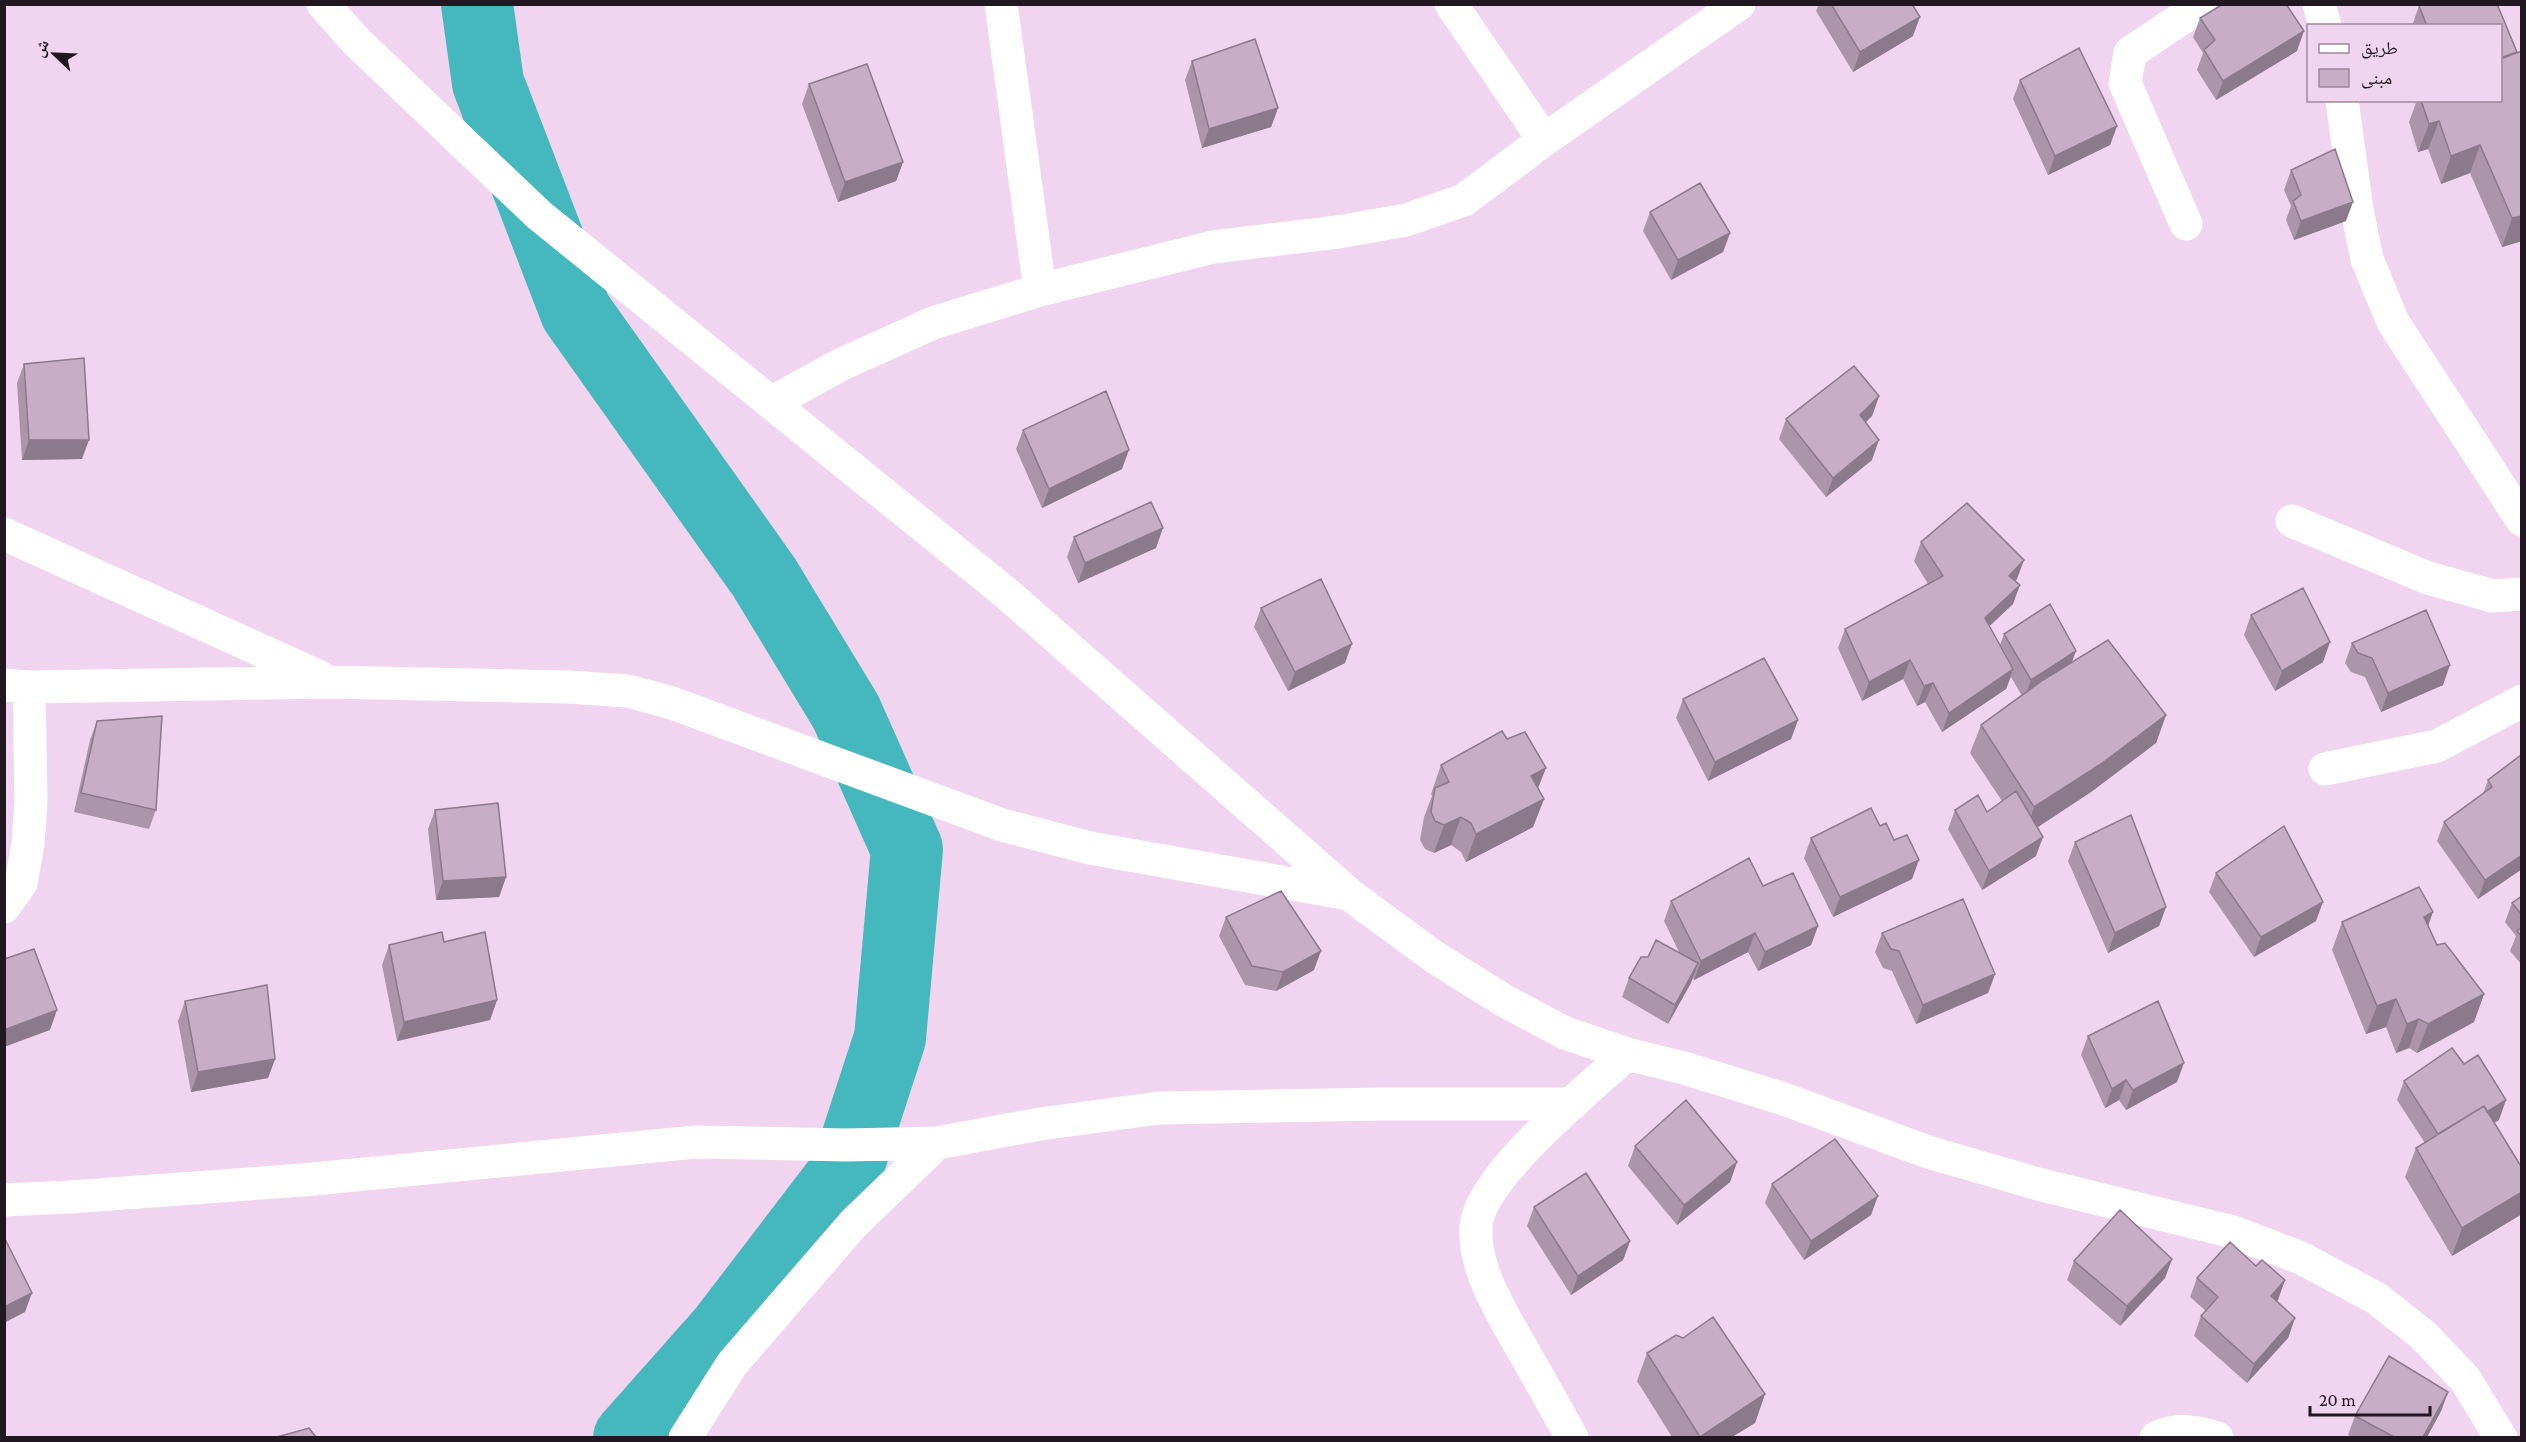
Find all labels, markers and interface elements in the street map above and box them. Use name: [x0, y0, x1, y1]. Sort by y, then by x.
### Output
north arrow: [24, 24, 84, 84]
legend: [2307, 24, 2502, 102]
text: ش: [30, 37, 53, 60]
text: طريق: [2361, 38, 2398, 59]
text: مبنى: [2361, 68, 2392, 89]
scale bar: [2310, 1379, 2430, 1417]
text: 20 m: [2319, 1390, 2356, 1410]

